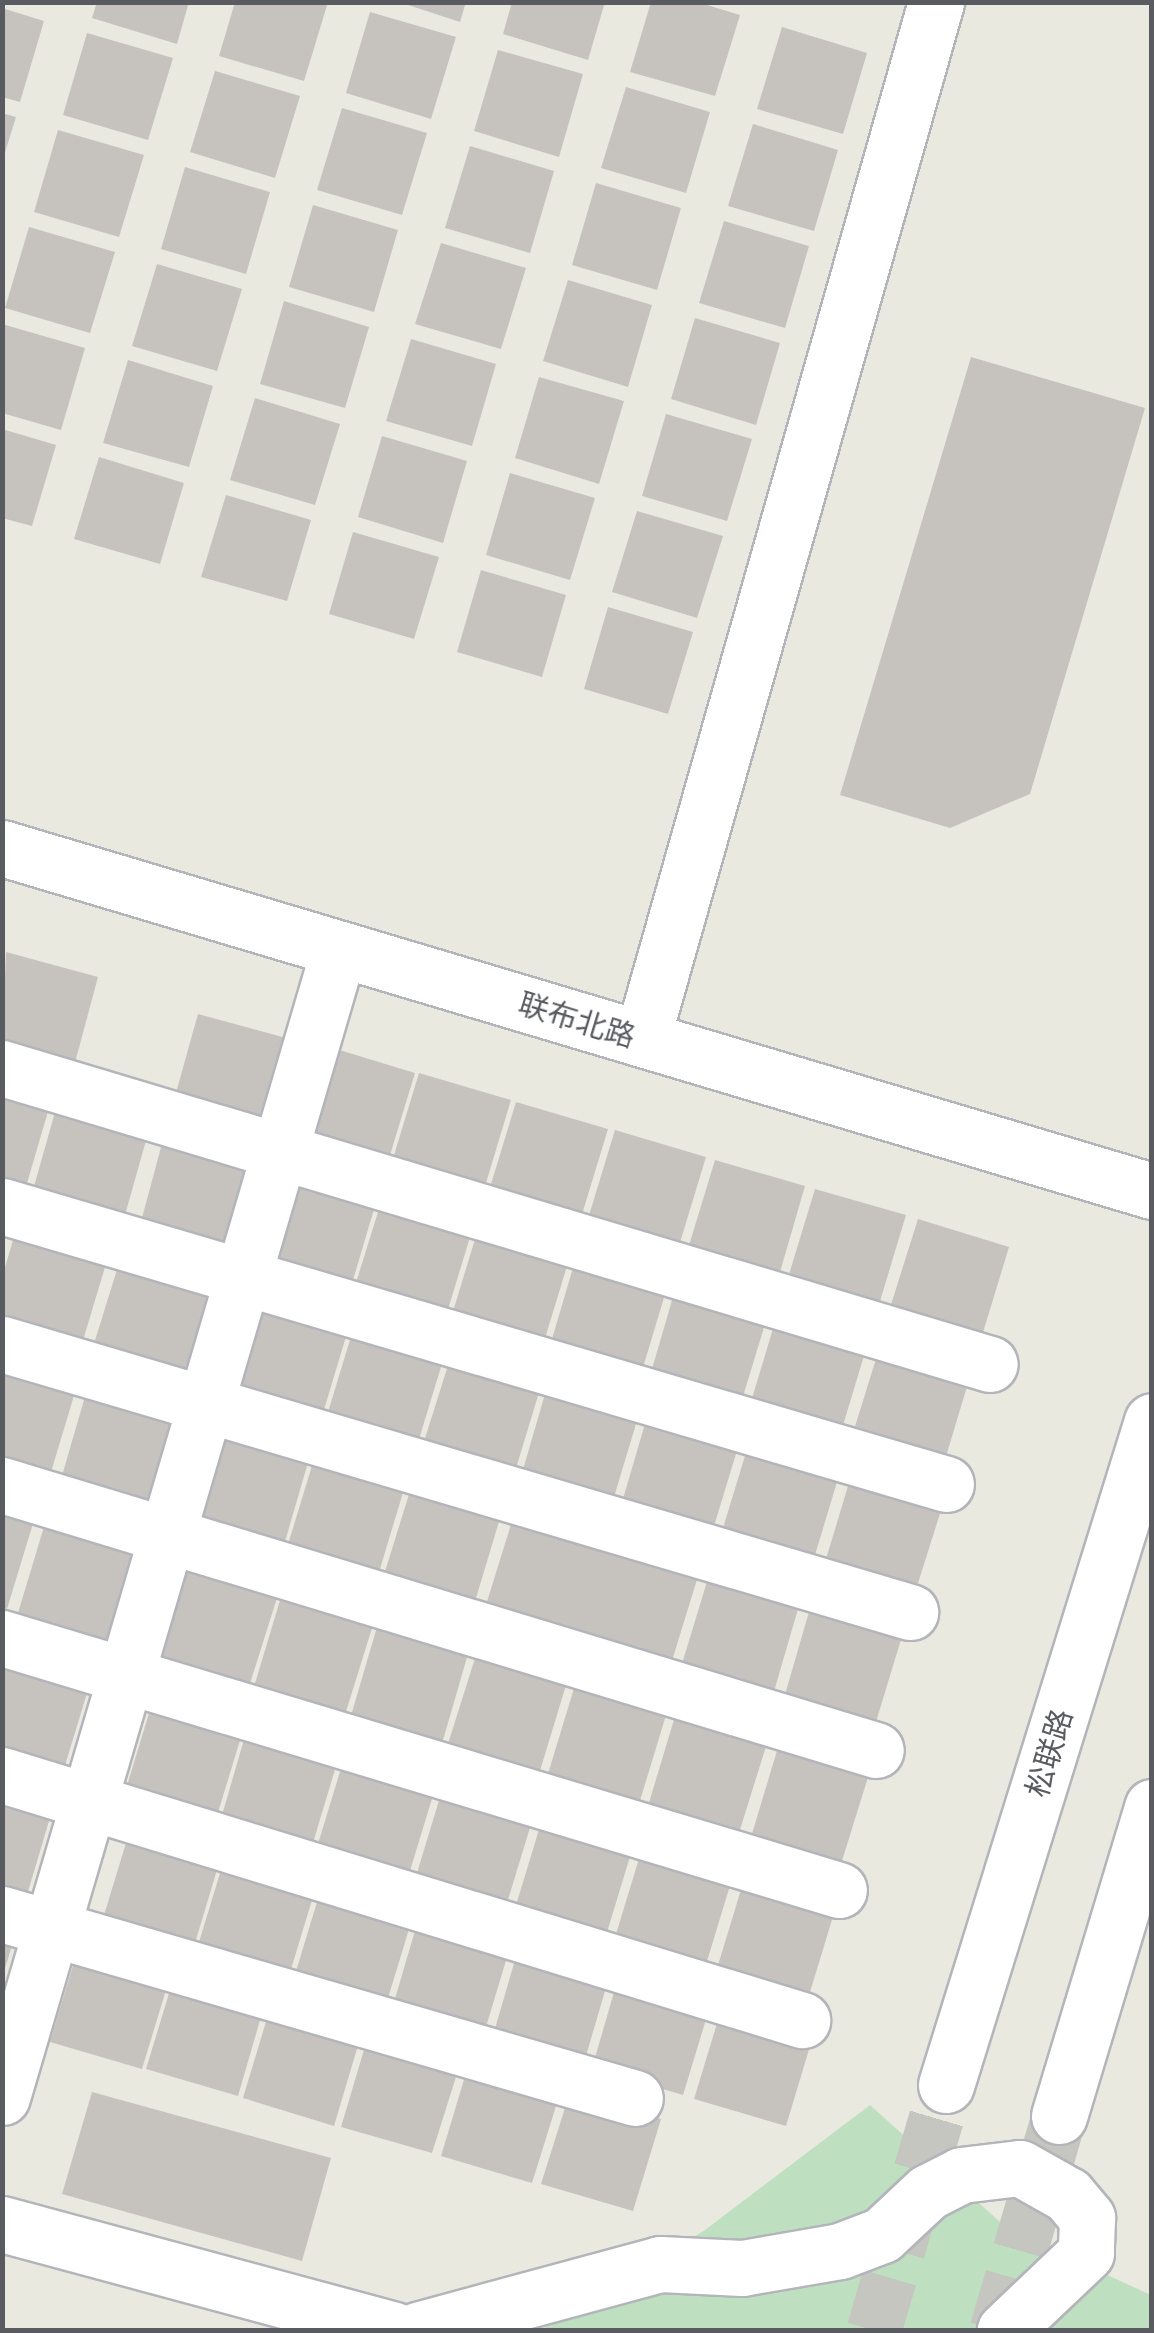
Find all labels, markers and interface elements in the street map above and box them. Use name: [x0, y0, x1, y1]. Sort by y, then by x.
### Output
street label: 联布北路: [514, 985, 640, 1055]
street label: 松联路: [1019, 1705, 1079, 1801]

